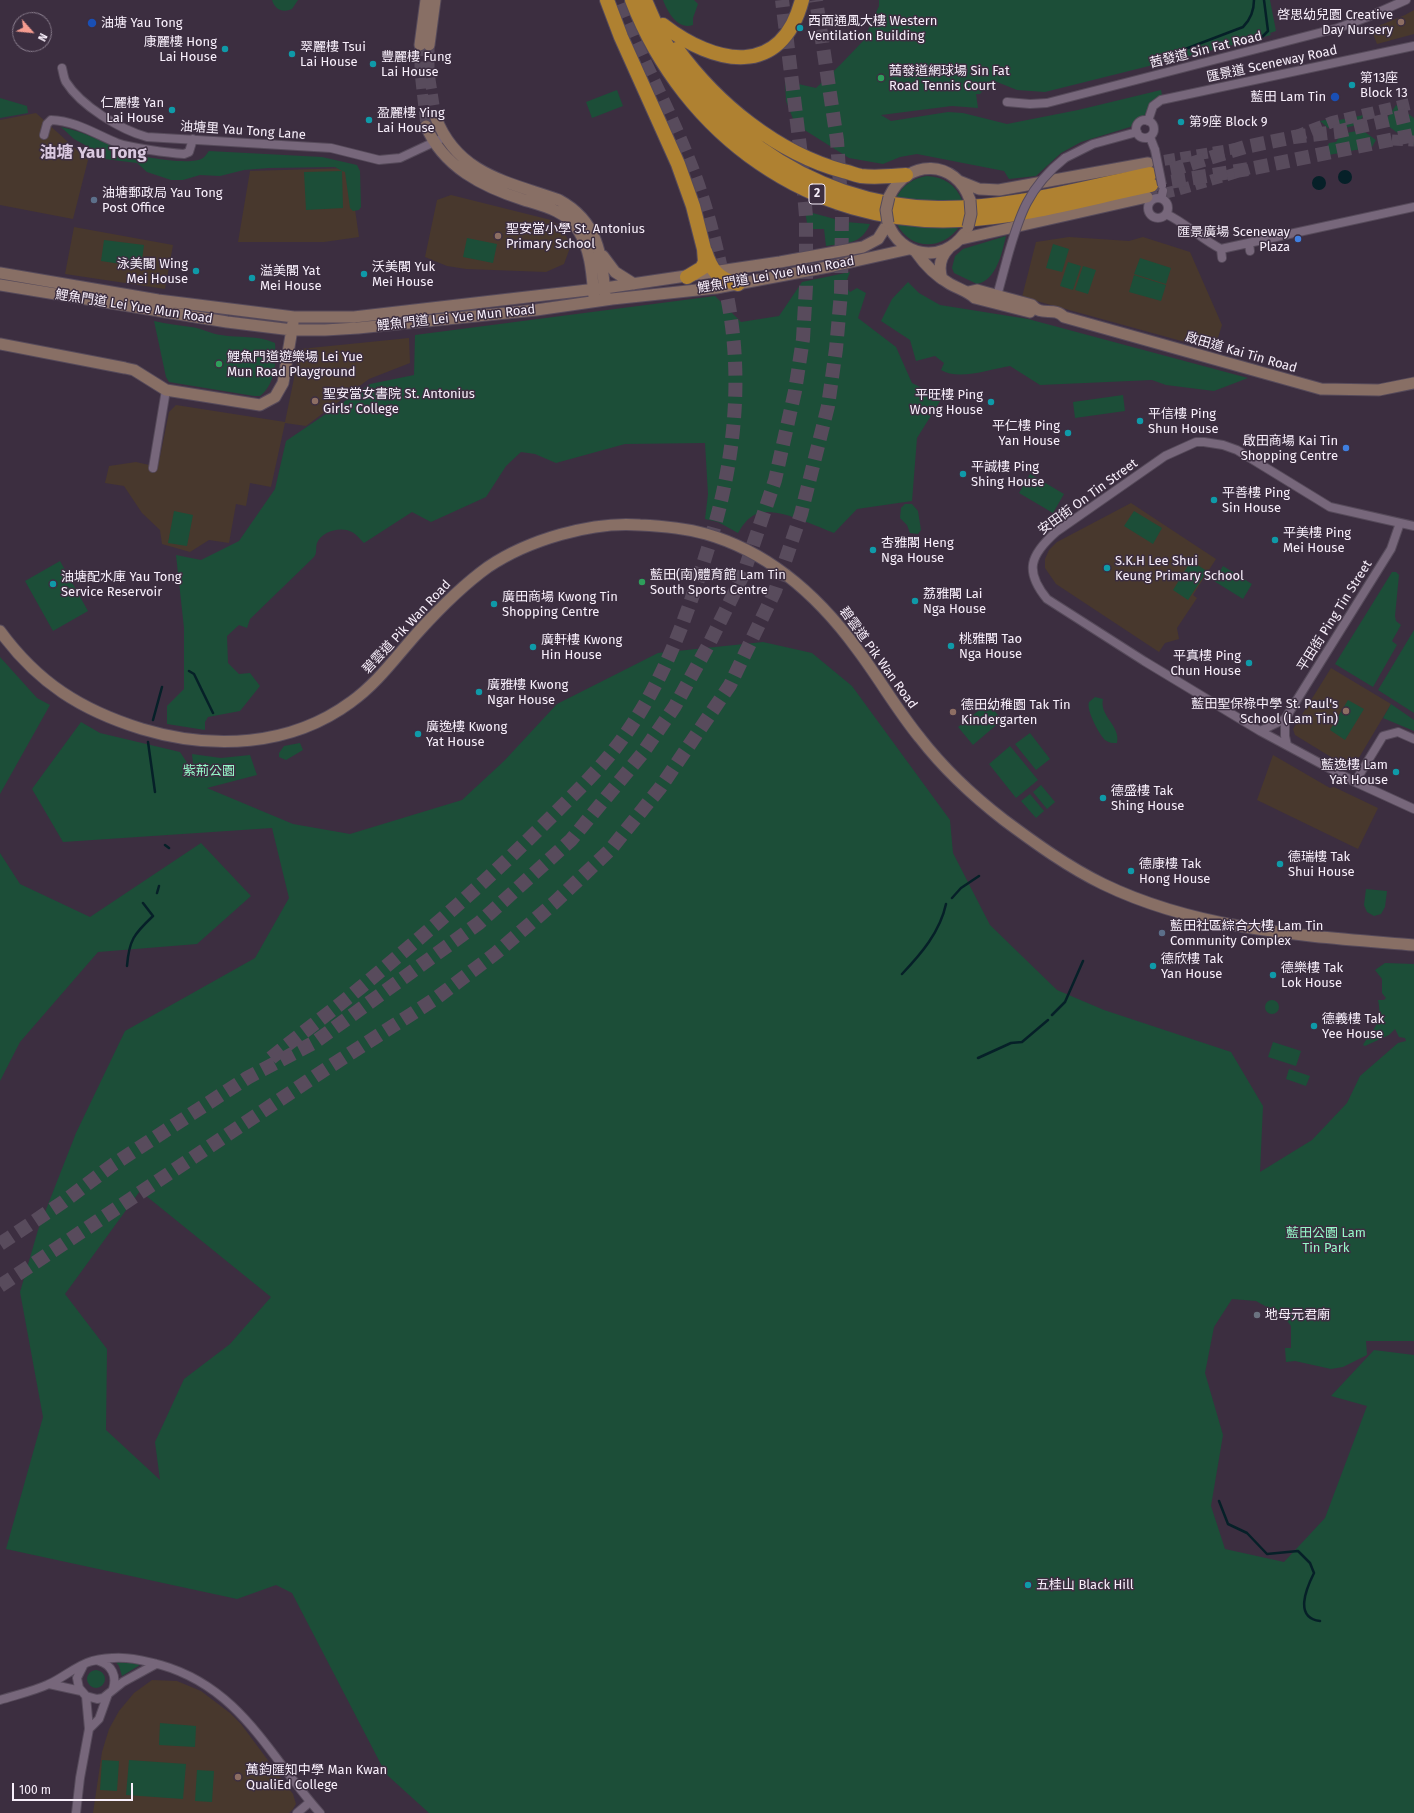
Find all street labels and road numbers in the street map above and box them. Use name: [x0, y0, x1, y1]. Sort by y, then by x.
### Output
street label: 茜發道 Sin Fat Road: [1148, 29, 1264, 71]
street label: 匯景道 Sceneway Road: [1205, 43, 1339, 85]
street label: 油塘里 Yau Tong Lane: [180, 119, 306, 143]
road number: 2: [809, 184, 825, 204]
street label: 鯉魚門道 Lei Yue Mun Road: [696, 254, 856, 296]
street label: 鯉魚門道 Lei Yue Mun Road: [54, 287, 214, 327]
street label: 鯉魚門道 Lei Yue Mun Road: [376, 302, 536, 334]
street label: 啟田道 Kai Tin Road: [1183, 330, 1299, 376]
street label: 安田街 On Tin Street: [1035, 456, 1141, 538]
street label: 平田街 Ping Tin Street: [1294, 558, 1376, 674]
street label: 碧雲道 Pik Wan Road: [360, 577, 454, 677]
street label: 碧雲道 Pik Wan Road: [836, 604, 920, 712]

